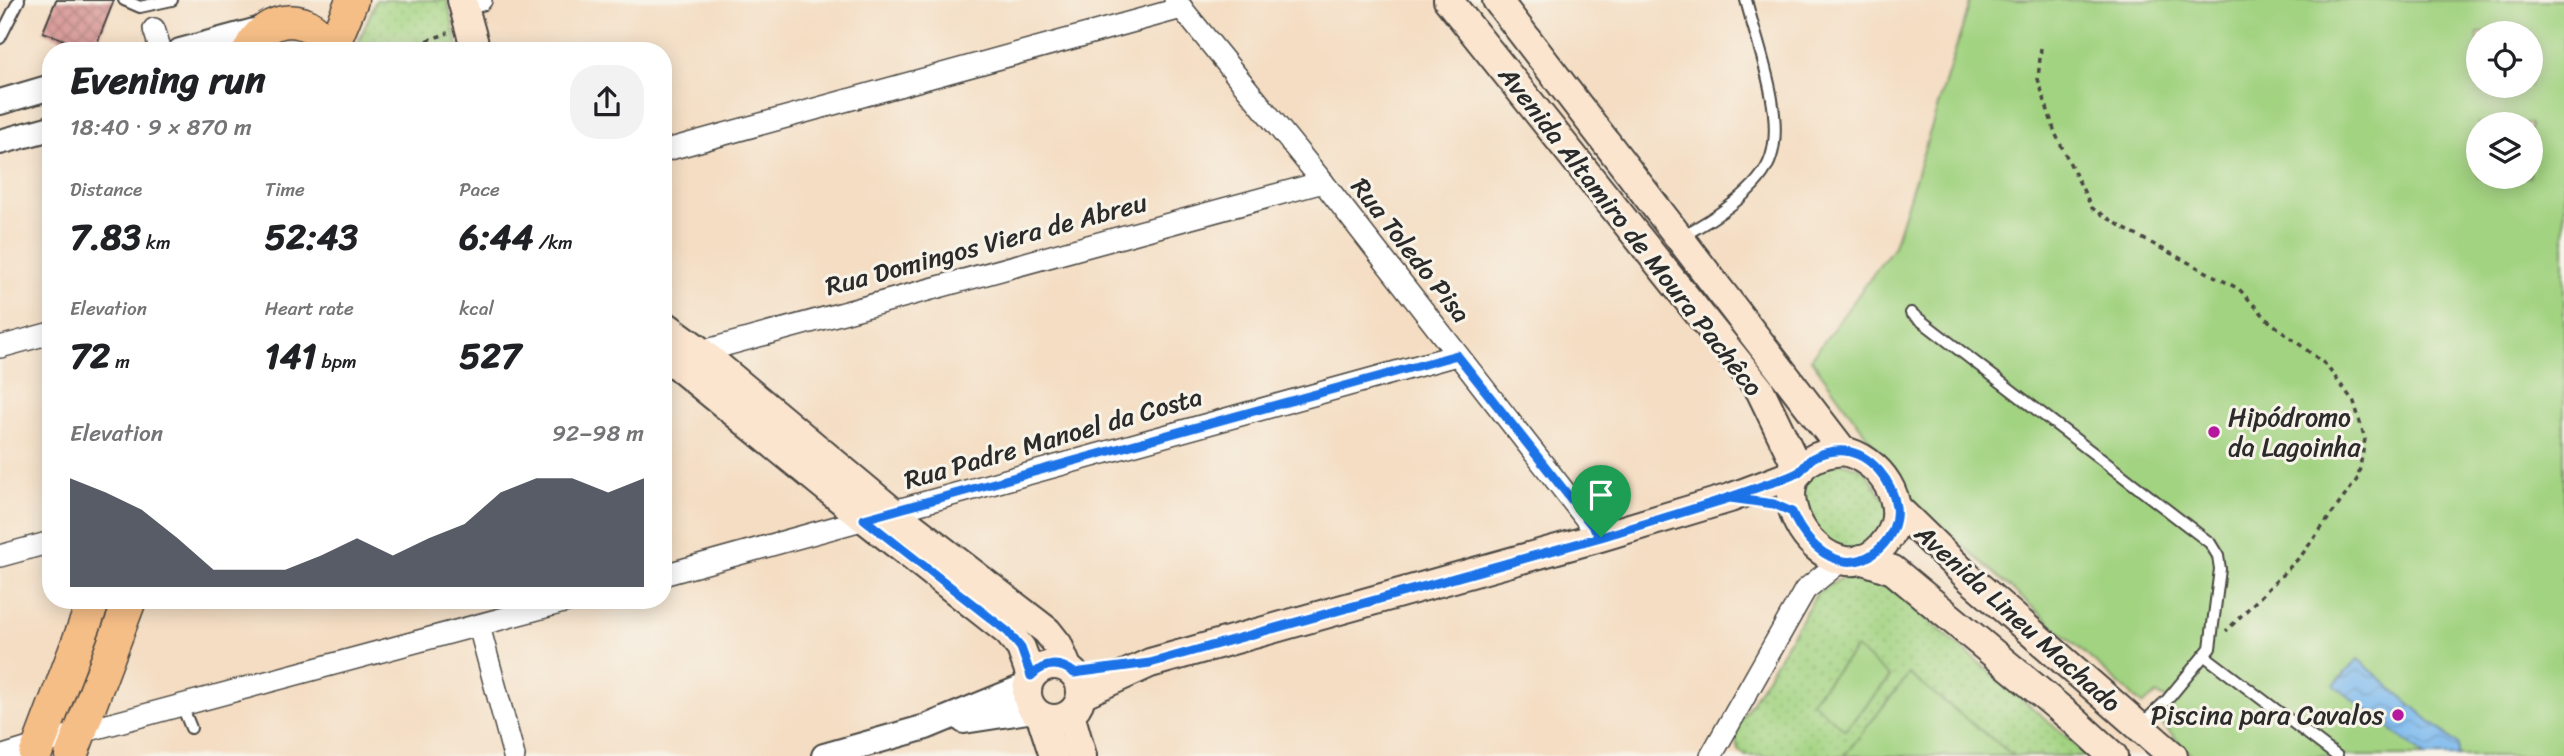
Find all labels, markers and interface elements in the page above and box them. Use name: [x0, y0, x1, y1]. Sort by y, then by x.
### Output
map controls: [2466, 21, 2543, 189]
button: locate: [2466, 21, 2543, 98]
text: Evening run: [70, 47, 266, 114]
street label: Avenida Altamiro de Moura Pachêco: [1486, 54, 1776, 407]
button: share: [570, 65, 644, 139]
text: 18:40 · 9 × 870 m: [70, 107, 252, 148]
button: layers: [2466, 112, 2543, 189]
street label: Rua Toledo Pisa: [1339, 167, 1483, 333]
text: Distance: [70, 173, 142, 206]
text: Time: [265, 173, 305, 206]
text: Pace: [459, 173, 500, 206]
street label: Rua Domingos Viera de Abreu: [820, 179, 1152, 309]
text: 7.83: [70, 206, 141, 268]
text: 52:43: [265, 206, 358, 268]
text: 6:44: [459, 206, 534, 268]
text: km: [141, 226, 171, 259]
text: /km: [534, 226, 573, 259]
text: Elevation: [70, 292, 147, 325]
text: Heart rate: [265, 292, 354, 325]
text: kcal: [459, 292, 494, 325]
text: 72: [70, 325, 110, 387]
text: 141: [265, 325, 317, 387]
text: 527: [459, 325, 521, 387]
text: m: [110, 345, 130, 378]
text: bpm: [317, 345, 357, 378]
street label: Rua Padre Manoel da Costa: [898, 373, 1208, 503]
place label: Hipódromo da Lagoinha: [2228, 394, 2361, 470]
text: Elevation: [70, 413, 163, 454]
text: 92–98 m: [552, 413, 644, 454]
marker: Hipódromo da Lagoinha: [2206, 424, 2222, 440]
pin: [1571, 465, 1631, 537]
icon: arrive: [1582, 476, 1620, 514]
street label: Avenida Lineu Machado: [1903, 511, 2132, 724]
place label: Piscina para Cavalos: [2151, 692, 2384, 738]
marker: Piscina para Cavalos: [2390, 707, 2406, 723]

